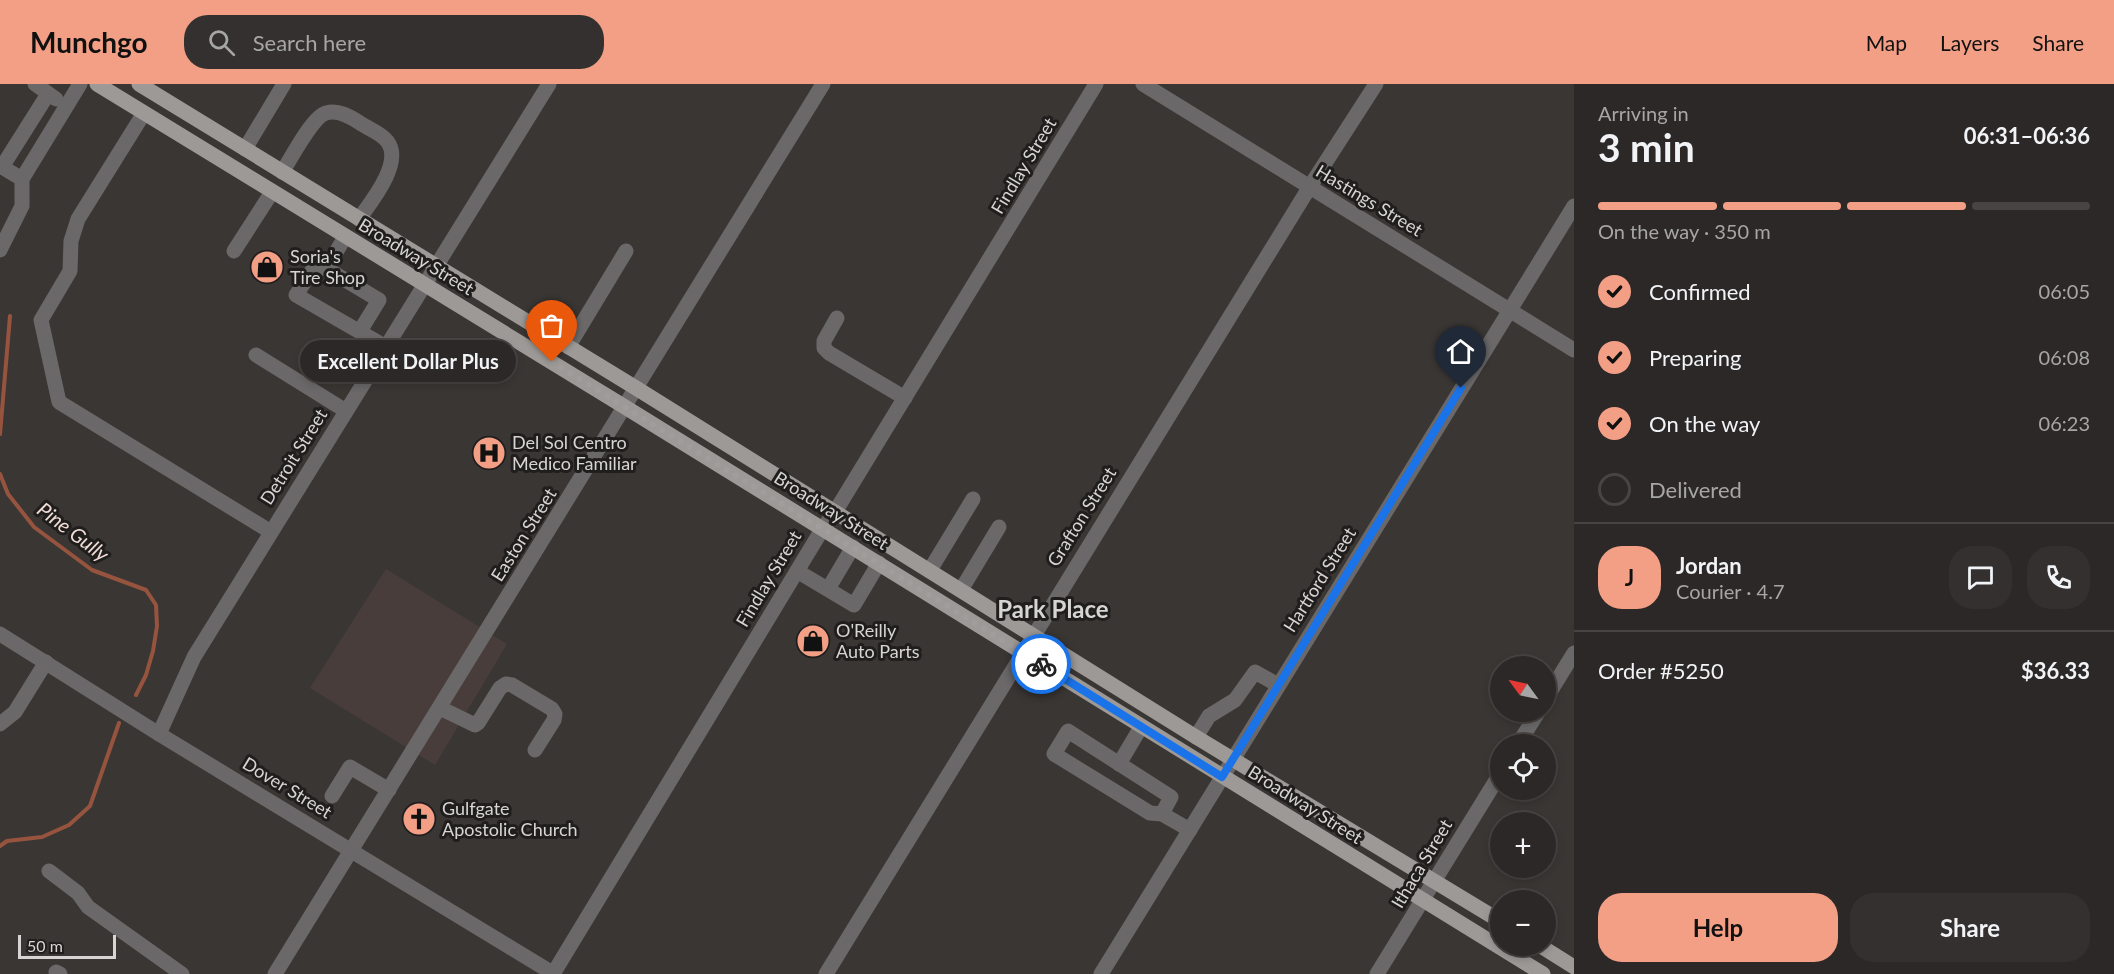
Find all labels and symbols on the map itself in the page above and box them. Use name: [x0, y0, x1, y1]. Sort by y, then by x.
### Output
street label: Findlay Street: [986, 113, 1061, 218]
street label: Hastings Street: [1312, 160, 1427, 241]
street label: Broadway Street: [355, 213, 479, 299]
place label: Soria's Tire Shop: [290, 245, 365, 288]
shop icon: Soria's Tire Shop: [249, 249, 285, 285]
pin: [526, 300, 577, 362]
pin: [1435, 326, 1486, 388]
callout: Excellent Dollar Plus: [300, 341, 516, 383]
street label: Detroit Street: [255, 404, 332, 508]
place label: Del Sol Centro Medico Familiar: [512, 431, 637, 474]
hospital icon: Del Sol Centro Medico Familiar: [471, 435, 507, 471]
street label: Grafton Street: [1042, 462, 1121, 570]
street label: Broadway Street: [770, 466, 893, 554]
street label: Easton Street: [486, 483, 561, 585]
water label: Pine Gully: [33, 497, 114, 566]
street label: Hartford Street: [1278, 522, 1360, 636]
street label: Findlay Street: [731, 526, 806, 631]
district label: Park Place: [997, 594, 1109, 623]
place label: O'Reilly Auto Parts: [836, 619, 920, 662]
shop icon: O'Reilly Auto Parts: [795, 623, 831, 659]
courier: [1011, 634, 1071, 694]
north arrow: [1490, 656, 1556, 722]
street label: Dover Street: [239, 752, 337, 823]
street label: Broadway Street: [1244, 760, 1367, 848]
place label: Gulfgate Apostolic Church: [442, 797, 578, 840]
church icon: Gulfgate Apostolic Church: [401, 801, 437, 837]
street label: Ithaca Street: [1386, 815, 1457, 912]
scale bar: [18, 932, 116, 960]

